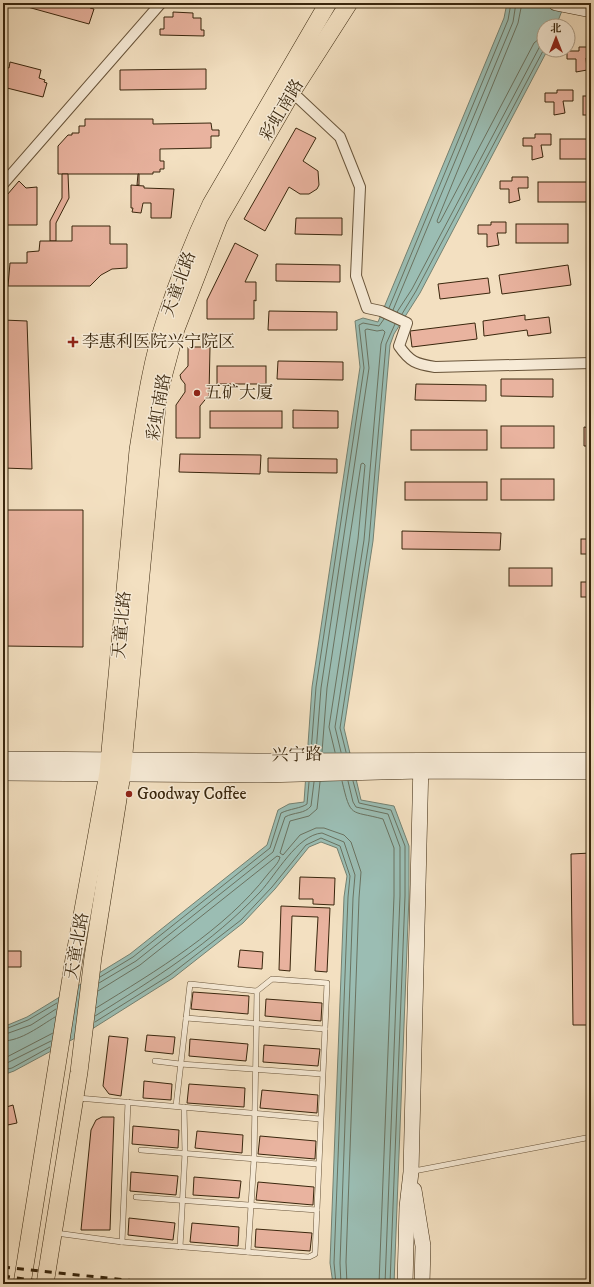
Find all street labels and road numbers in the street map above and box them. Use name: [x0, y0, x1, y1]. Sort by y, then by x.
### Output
street label: 彩虹南路: [255, 75, 309, 145]
street label: 天童北路: [157, 248, 201, 320]
street label: 彩虹南路: [142, 372, 176, 442]
street label: 天童北路: [108, 590, 136, 660]
street label: 兴宁路: [271, 744, 323, 766]
street label: 天童北路: [60, 911, 94, 981]

